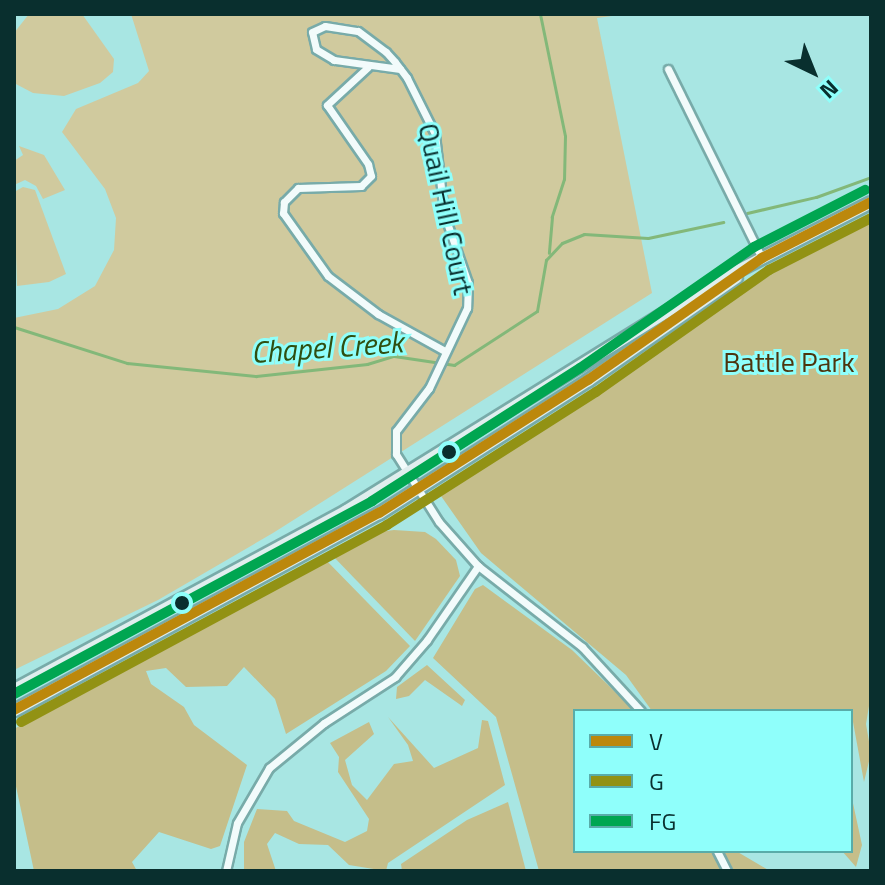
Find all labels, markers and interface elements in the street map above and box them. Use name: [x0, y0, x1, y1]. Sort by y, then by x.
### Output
north arrow: [773, 32, 853, 112]
text: N: [812, 72, 847, 107]
street label: Quail Hill Court: [411, 120, 481, 298]
water label: Chapel Creek: [250, 324, 404, 370]
park label: Battle Park: [723, 345, 855, 379]
unlabelled marker: [441, 444, 457, 460]
unlabelled marker: [174, 595, 190, 611]
legend: [573, 709, 853, 853]
text: V: [649, 723, 663, 759]
text: G: [649, 763, 664, 799]
text: FG: [649, 803, 676, 839]

